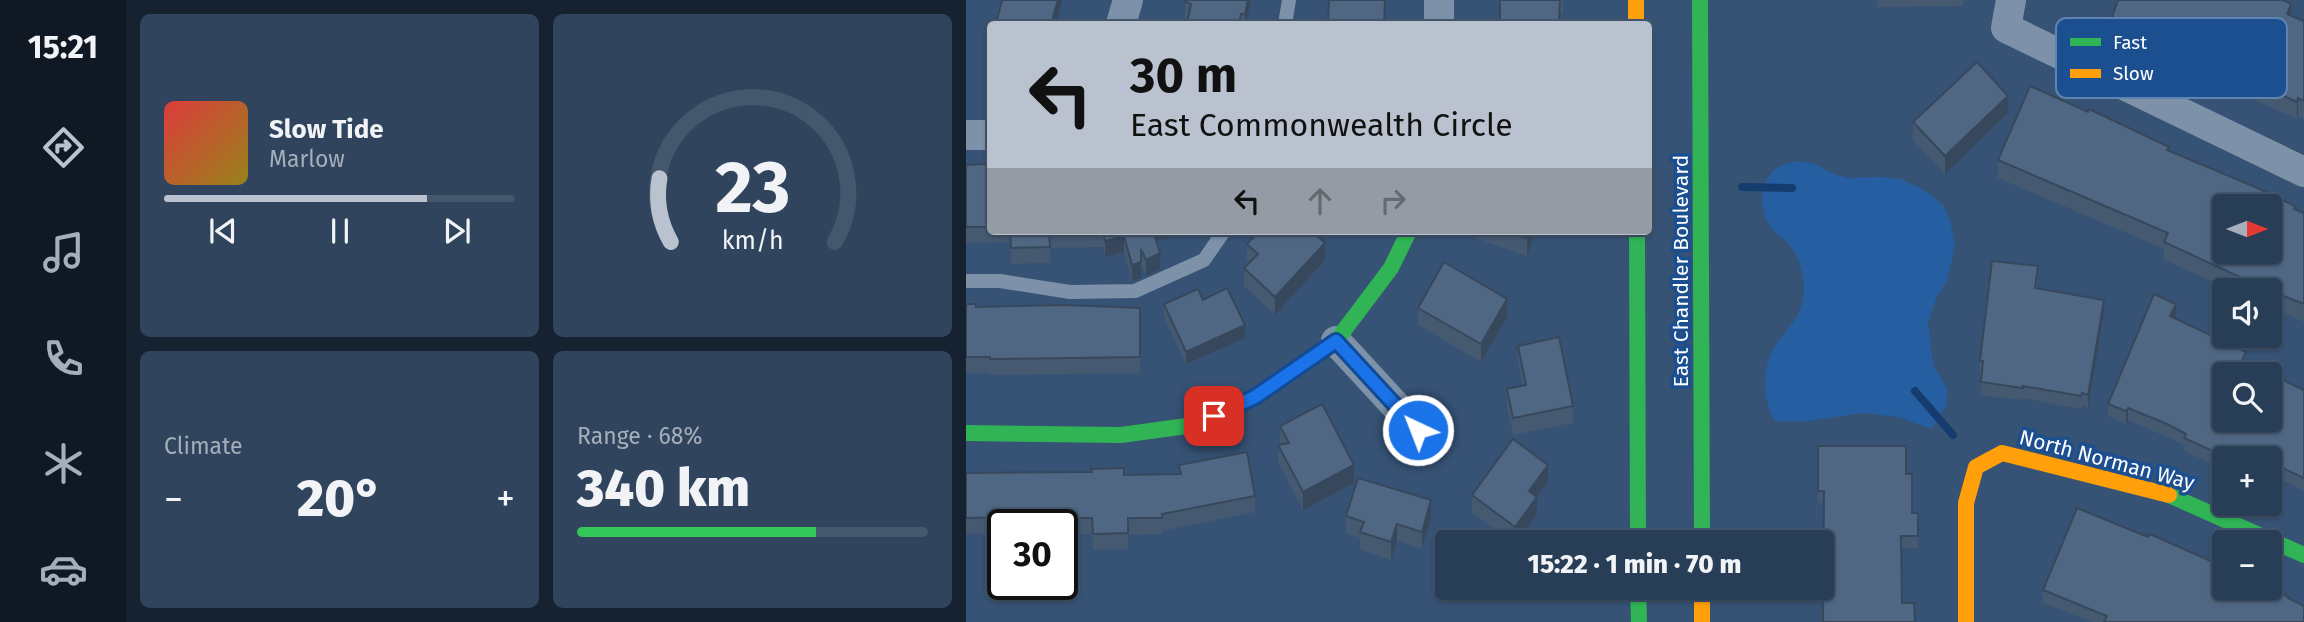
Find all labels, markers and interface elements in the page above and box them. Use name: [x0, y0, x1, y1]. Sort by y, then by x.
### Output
legend: [2056, 18, 2287, 98]
text: 15:21: [28, 28, 98, 66]
text: Fast: [2113, 31, 2147, 54]
text: 30 m: [1130, 46, 1237, 105]
icon: left: [1015, 49, 1106, 140]
text: Slow: [2113, 62, 2154, 85]
text: East Commonwealth Circle: [1130, 106, 1513, 144]
text: Slow Tide: [269, 114, 384, 145]
icon: directions: [39, 123, 88, 172]
text: 23: [715, 144, 790, 231]
text: Marlow: [269, 145, 345, 173]
street label: East Chandler Boulevard: [1668, 155, 1694, 387]
icon: left: [1228, 182, 1266, 220]
icon: ahead: [1301, 182, 1339, 220]
icon: right: [1374, 182, 1412, 220]
north arrow: [2212, 194, 2282, 264]
map controls: [2212, 194, 2282, 600]
icon: previous: [204, 212, 242, 250]
icon: pause: [321, 212, 359, 250]
icon: next: [438, 212, 476, 250]
text: km/h: [722, 226, 783, 256]
icon: music: [39, 228, 88, 277]
button: sound: [2212, 278, 2282, 348]
icon: phone: [39, 334, 88, 383]
button: search: [2212, 362, 2282, 432]
pin: [1184, 386, 1244, 446]
position arrow: [1381, 393, 1455, 467]
icon: arrive: [1195, 397, 1233, 435]
text: Range · 68%: [577, 422, 702, 450]
street label: North Norman Way: [2017, 424, 2198, 496]
text: Climate: [164, 432, 243, 460]
icon: climate: [39, 439, 88, 488]
button: +: [2212, 446, 2282, 516]
text: 340 km: [577, 457, 750, 520]
text: 20°: [297, 467, 382, 530]
text: −: [164, 476, 183, 522]
text: +: [496, 476, 515, 522]
speed limit sign: 30: [987, 509, 1078, 600]
button: −: [2212, 530, 2282, 600]
icon: car: [39, 545, 88, 594]
text: 15:22 · 1 min · 70 m: [1528, 549, 1741, 580]

